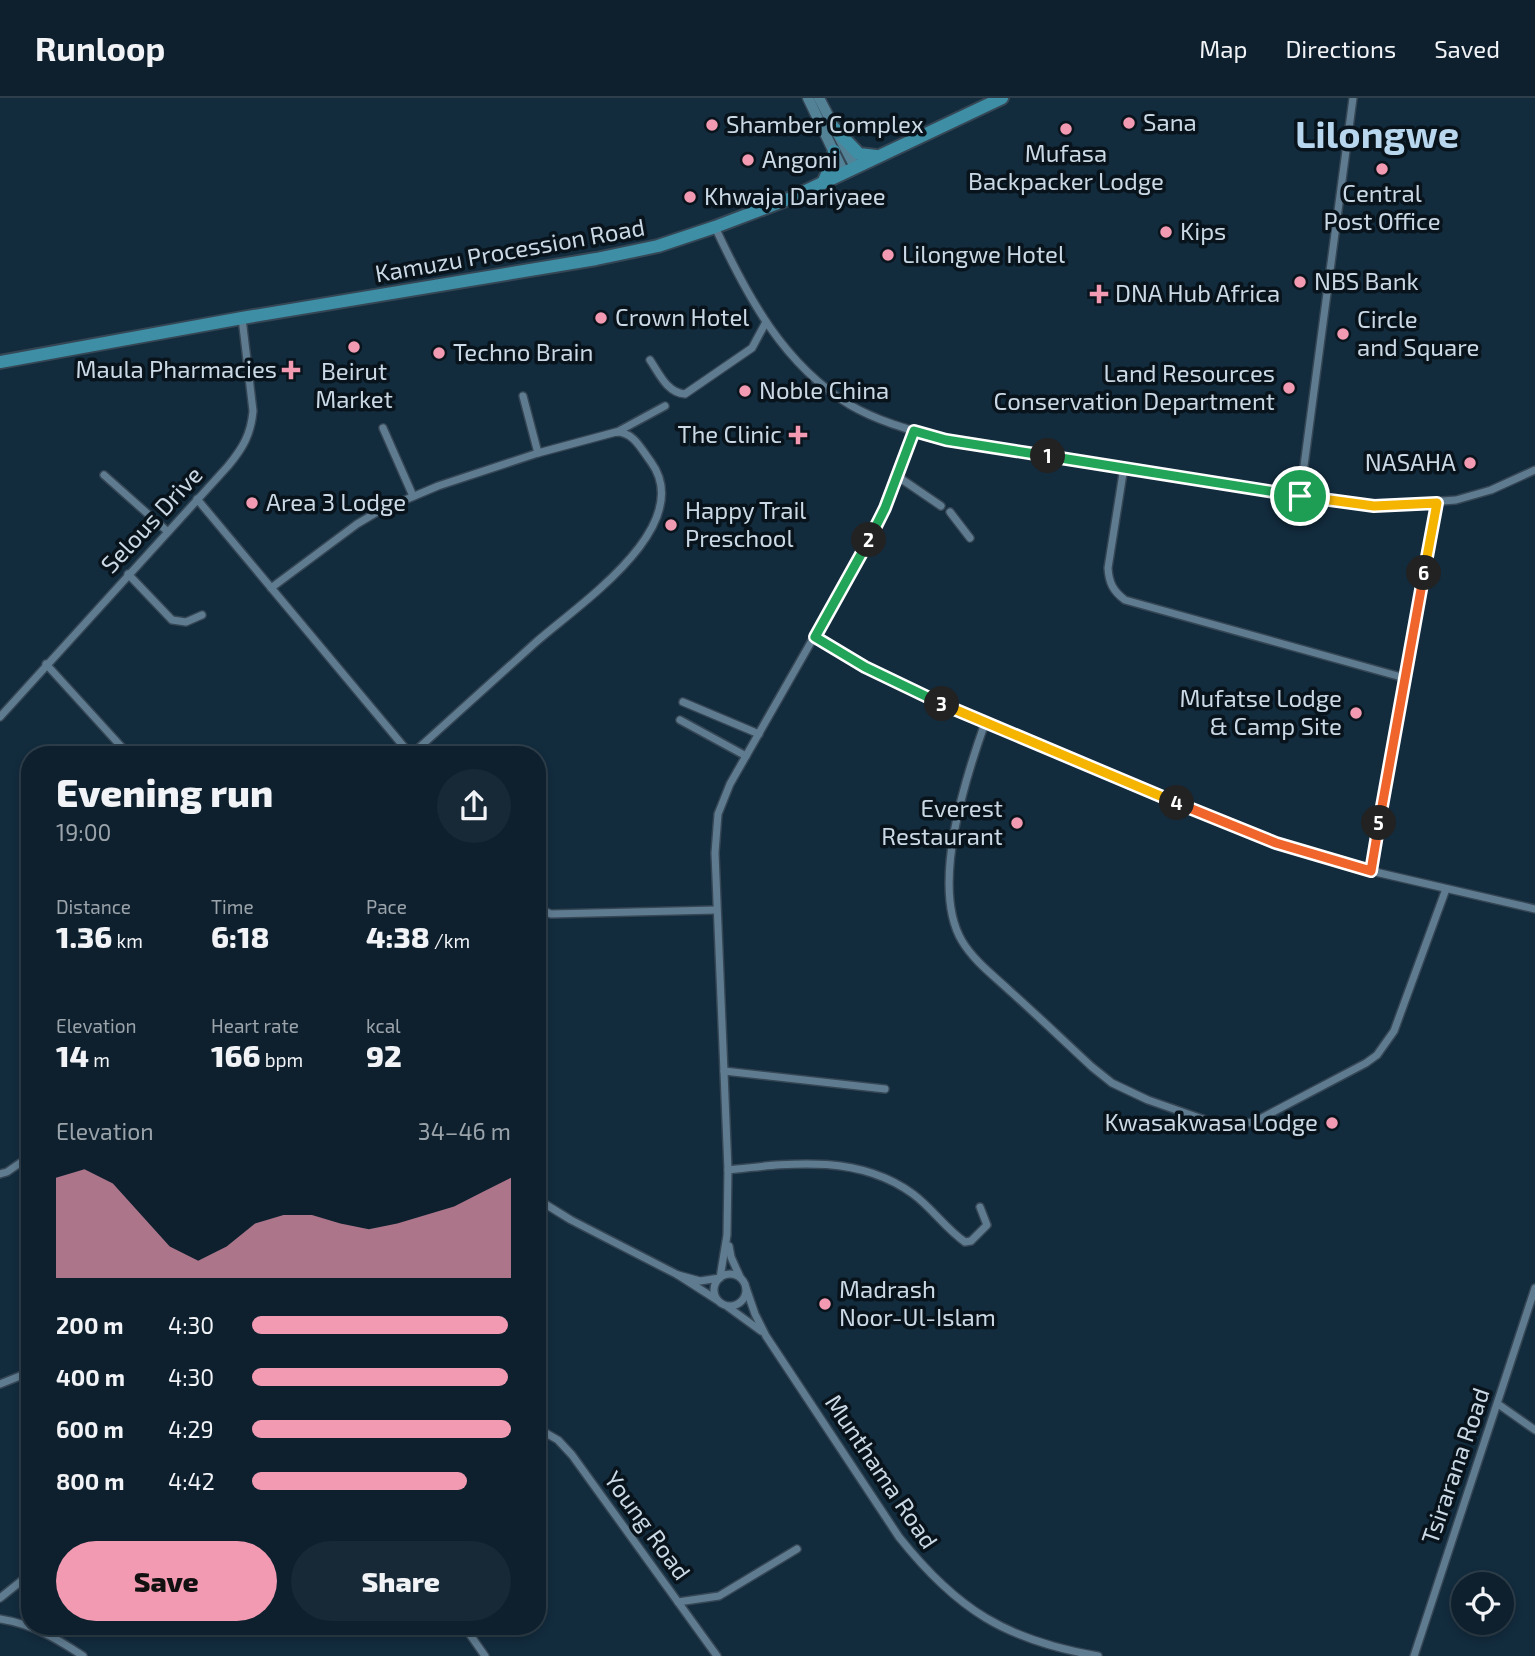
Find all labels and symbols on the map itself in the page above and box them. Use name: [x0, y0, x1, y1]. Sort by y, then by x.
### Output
place label: Sana: [1143, 107, 1197, 136]
place label: Shamber Complex: [726, 109, 924, 138]
district label: Lilongwe: [1295, 110, 1459, 156]
marker: Sana: [1121, 115, 1137, 131]
marker: Shamber Complex: [704, 117, 720, 133]
marker: Mufasa Backpacker Lodge: [1058, 121, 1074, 137]
place label: Mufasa Backpacker Lodge: [968, 138, 1164, 195]
place label: Angoni: [762, 144, 838, 173]
marker: Angoni: [740, 152, 756, 168]
marker: Central Post Office: [1374, 161, 1390, 177]
place label: Central Post Office: [1323, 178, 1441, 235]
place label: Khwaja Dariyaee: [704, 181, 886, 210]
marker: Khwaja Dariyaee: [682, 189, 698, 205]
street label: Kamuzu Procession Road: [373, 212, 647, 288]
place label: Kips: [1180, 216, 1226, 245]
marker: Kips: [1158, 224, 1174, 240]
place label: Lilongwe Hotel: [902, 239, 1065, 268]
marker: Lilongwe Hotel: [880, 247, 896, 263]
place label: NBS Bank: [1314, 266, 1419, 295]
marker: NBS Bank: [1292, 274, 1308, 290]
place label: DNA Hub Africa: [1115, 278, 1280, 307]
marker: DNA Hub Africa: [1089, 284, 1109, 304]
place label: Crown Hotel: [615, 302, 749, 331]
place label: Circle and Square: [1357, 304, 1479, 361]
marker: Crown Hotel: [593, 310, 609, 326]
marker: Circle and Square: [1335, 326, 1351, 342]
place label: Techno Brain: [453, 337, 593, 366]
marker: Beirut Market: [346, 339, 362, 355]
marker: Techno Brain: [431, 345, 447, 361]
place label: Maula Pharmacies: [76, 354, 277, 383]
place label: Beirut Market: [315, 356, 393, 413]
place label: Land Resources Conservation Department: [994, 358, 1275, 415]
marker: Maula Pharmacies: [283, 362, 299, 378]
place label: Noble China: [759, 375, 889, 404]
marker: Land Resources Conservation Department: [1281, 380, 1297, 396]
marker: Noble China: [737, 383, 753, 399]
place label: The Clinic: [677, 419, 782, 448]
marker: The Clinic: [788, 425, 808, 445]
pin: 1: [1030, 438, 1066, 474]
place label: NASAHA: [1365, 447, 1456, 476]
marker: NASAHA: [1462, 455, 1478, 471]
street label: Selous Drive: [94, 460, 208, 578]
pin: [1270, 466, 1330, 526]
place label: Area 3 Lodge: [266, 487, 406, 516]
marker: Area 3 Lodge: [244, 495, 260, 511]
place label: Happy Trail Preschool: [685, 495, 807, 552]
marker: Happy Trail Preschool: [663, 517, 679, 533]
pin: 2: [852, 522, 886, 558]
pin: 6: [1406, 556, 1442, 590]
place label: Mufatse Lodge & Camp Site: [1180, 683, 1342, 740]
pin: 3: [925, 686, 960, 722]
marker: Mufatse Lodge & Camp Site: [1348, 705, 1364, 721]
pin: 4: [1160, 786, 1194, 820]
place label: Everest Restaurant: [881, 793, 1003, 850]
pin: 5: [1362, 806, 1396, 840]
marker: Everest Restaurant: [1009, 815, 1025, 831]
place label: Kwasakwasa Lodge: [1104, 1107, 1318, 1136]
marker: Kwasakwasa Lodge: [1324, 1115, 1340, 1131]
place label: Madrash Noor-Ul-Islam: [839, 1274, 996, 1331]
marker: Madrash Noor-Ul-Islam: [817, 1296, 833, 1312]
street label: Tsirarana Road: [1414, 1384, 1495, 1547]
street label: Munthama Road: [820, 1389, 945, 1554]
street label: Young Road: [599, 1465, 697, 1585]

